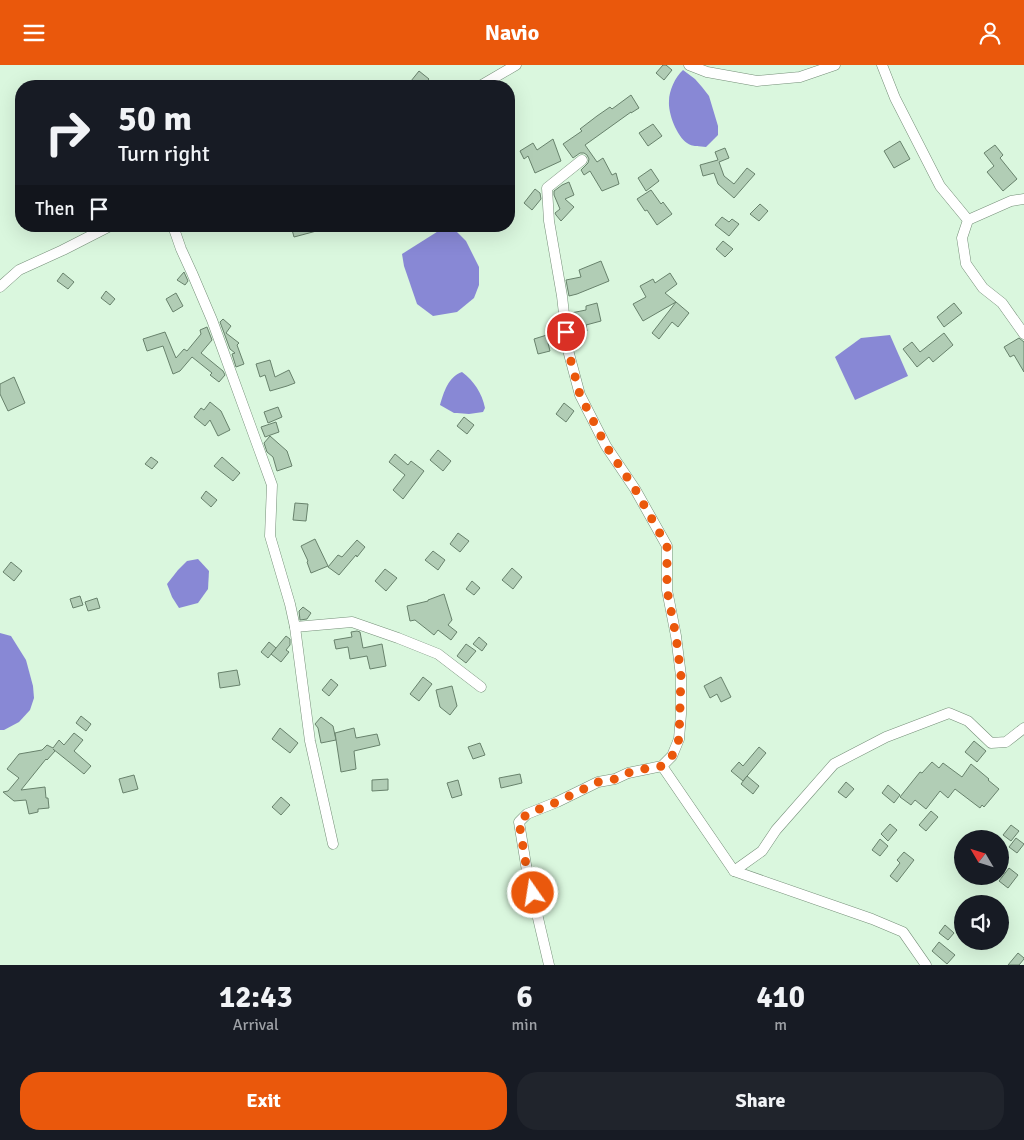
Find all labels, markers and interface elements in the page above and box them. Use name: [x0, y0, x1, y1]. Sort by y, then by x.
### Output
icon: menu: [20, 19, 48, 47]
text: Navio: [485, 19, 539, 46]
icon: person: [976, 19, 1004, 47]
text: 50 m: [118, 97, 192, 140]
icon: right: [35, 100, 100, 165]
text: Turn right: [118, 140, 210, 167]
icon: arrive: [85, 195, 113, 223]
text: Then: [35, 197, 75, 221]
pin: [545, 311, 587, 353]
icon: arrive: [552, 318, 580, 346]
north arrow: [954, 830, 1009, 885]
map controls: [954, 830, 1009, 950]
position arrow: [506, 866, 558, 918]
button: sound: [954, 895, 1009, 950]
text: 12:43: [219, 979, 293, 1016]
text: 6: [516, 979, 533, 1016]
text: 410: [756, 979, 805, 1016]
text: Arrival: [233, 1015, 279, 1035]
text: min: [512, 1015, 537, 1035]
text: m: [774, 1015, 787, 1035]
button: Exit: [20, 1072, 507, 1130]
button: Share: [517, 1072, 1004, 1130]

